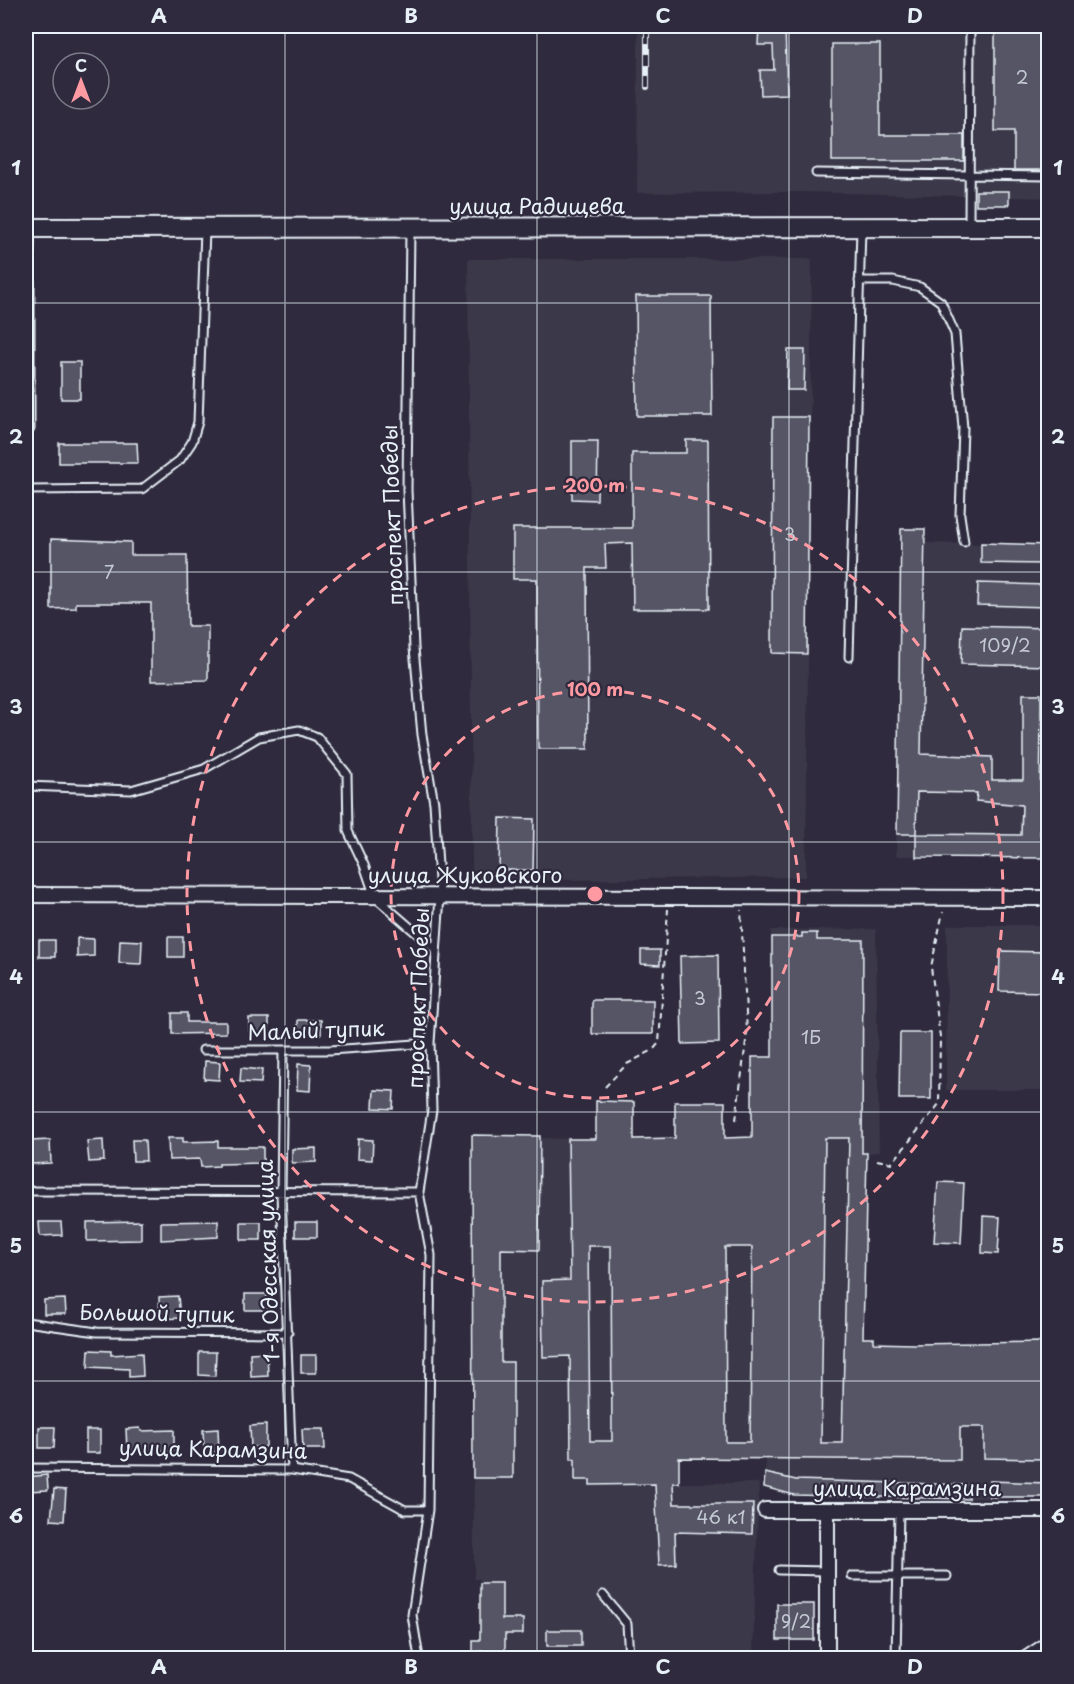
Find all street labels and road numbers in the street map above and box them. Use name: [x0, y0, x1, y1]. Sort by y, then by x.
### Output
street label: улица Радищева: [449, 189, 625, 221]
street label: проспект Победы: [372, 424, 410, 606]
street label: улица Жуковского: [368, 858, 562, 890]
street label: проспект Победы: [398, 907, 436, 1089]
street label: Малый тупик: [247, 1011, 386, 1047]
street label: 1-я Одесская улица: [247, 1158, 287, 1363]
street label: Большой тупик: [79, 1295, 235, 1329]
street label: улица Карамзина: [119, 1430, 308, 1466]
street label: улица Карамзина: [813, 1471, 1002, 1503]

